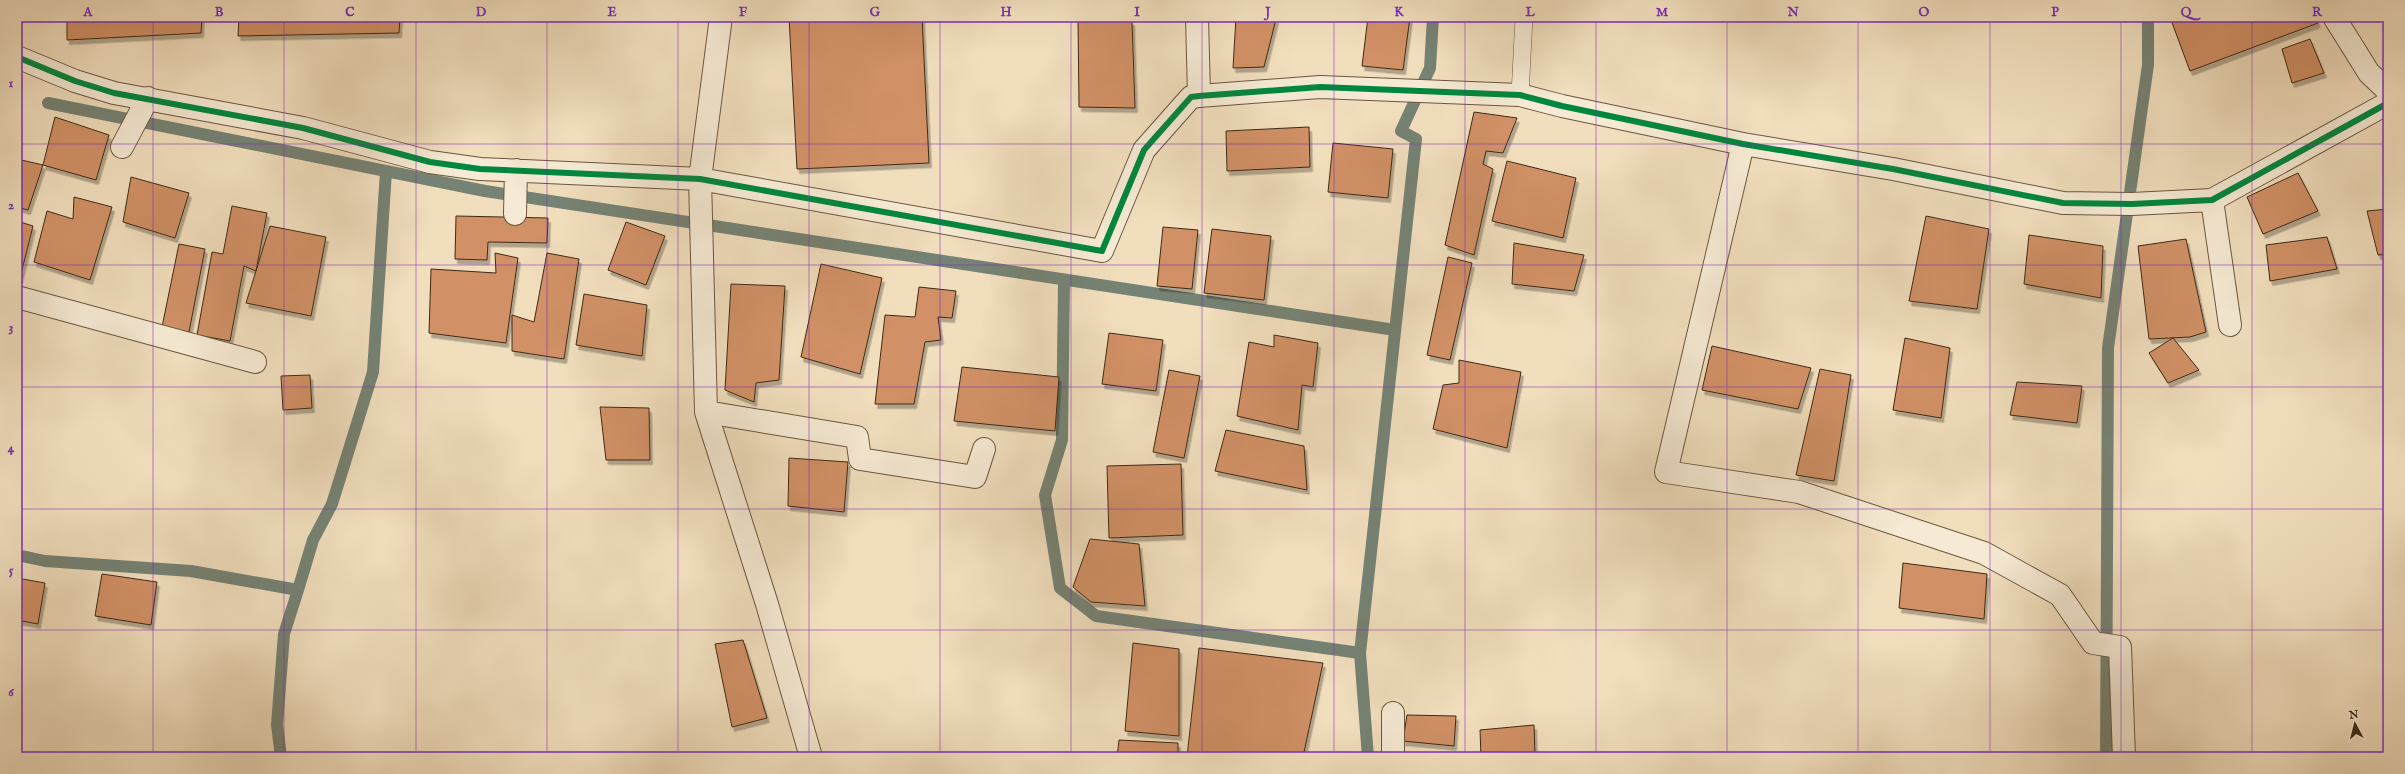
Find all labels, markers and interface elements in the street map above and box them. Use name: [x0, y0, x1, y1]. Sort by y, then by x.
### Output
text: A: [83, 4, 94, 21]
text: B: [215, 4, 224, 21]
text: C: [345, 4, 355, 21]
text: D: [476, 4, 487, 21]
text: E: [607, 4, 617, 21]
text: F: [739, 4, 748, 21]
text: G: [870, 4, 881, 21]
text: H: [1000, 4, 1012, 21]
text: I: [1134, 4, 1140, 21]
text: J: [1263, 4, 1271, 21]
text: K: [1394, 4, 1404, 21]
text: L: [1524, 4, 1535, 21]
text: M: [1656, 4, 1669, 21]
text: N: [1786, 4, 1799, 21]
text: O: [1919, 4, 1930, 21]
text: P: [2051, 4, 2059, 21]
text: Q: [2181, 4, 2201, 21]
text: R: [2312, 4, 2323, 21]
text: 1: [9, 75, 14, 92]
text: 2: [8, 197, 14, 214]
text: 3: [9, 319, 14, 336]
text: 4: [8, 440, 15, 457]
text: 5: [9, 562, 14, 579]
text: 6: [8, 684, 14, 701]
north arrow: [2335, 704, 2375, 744]
text: N: [2347, 707, 2360, 723]

